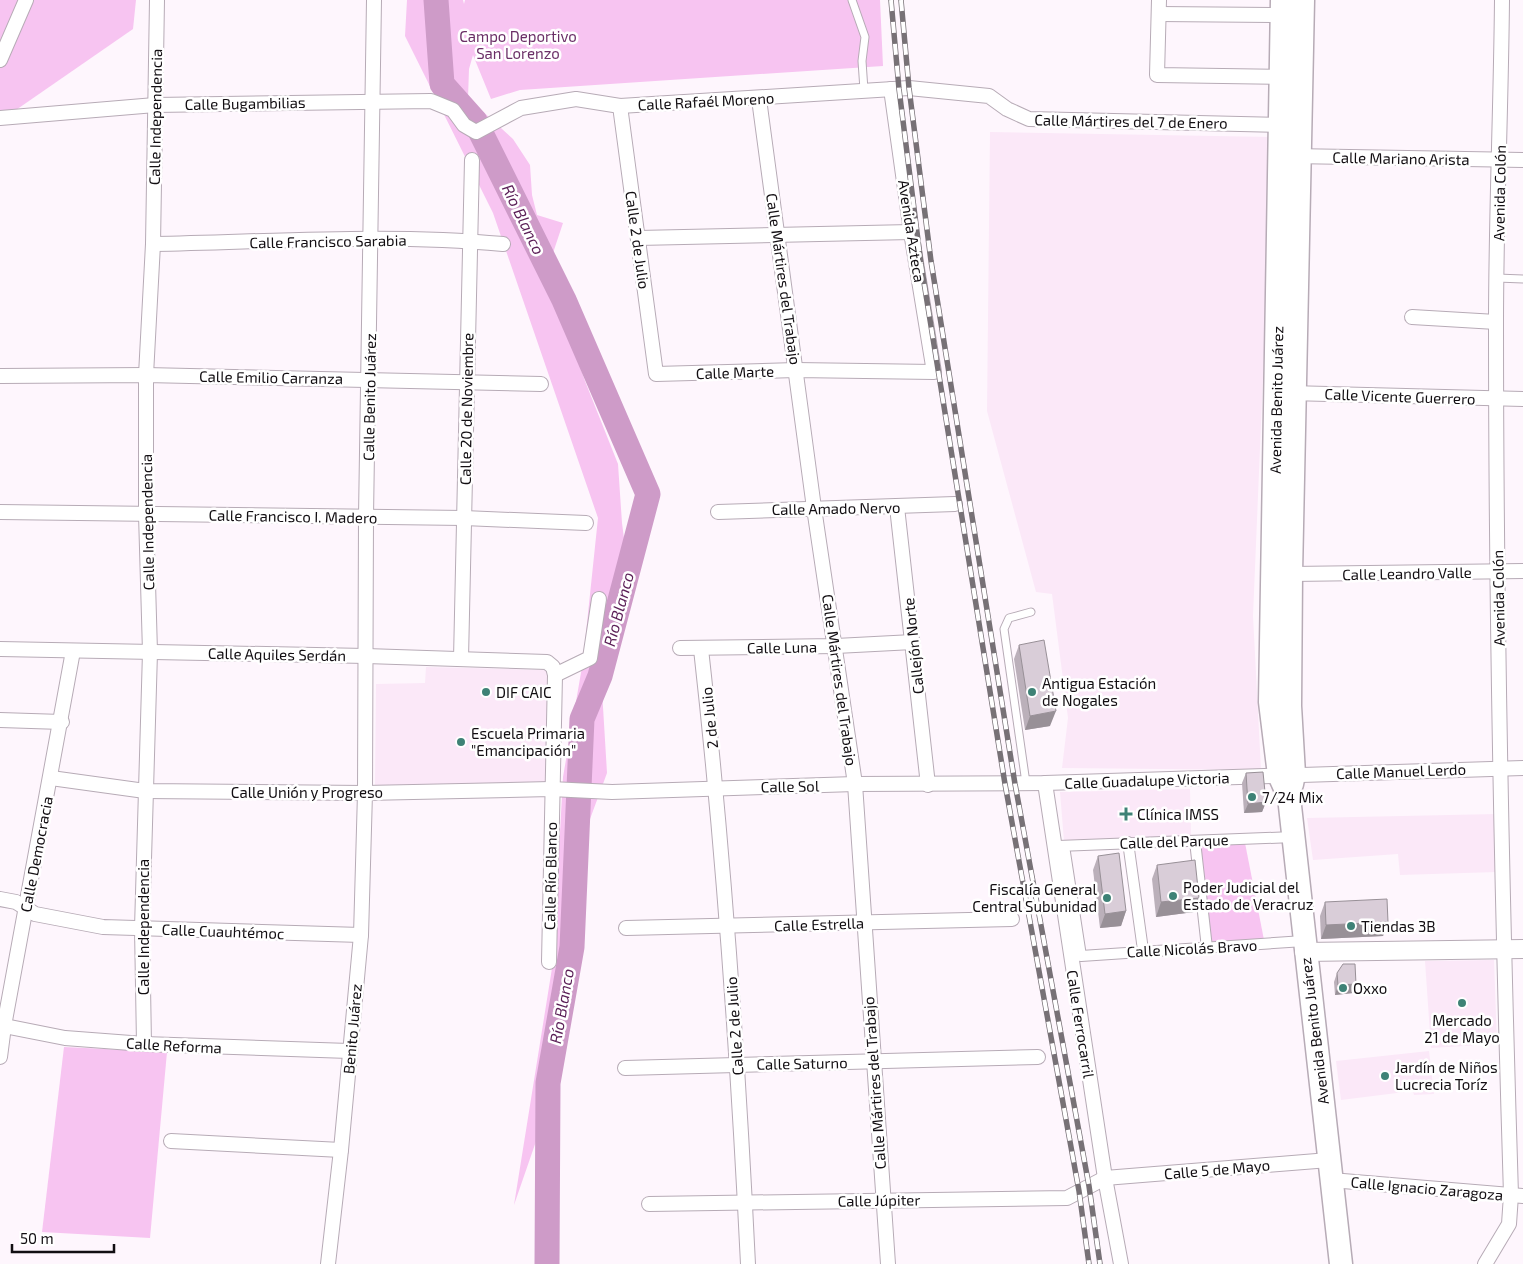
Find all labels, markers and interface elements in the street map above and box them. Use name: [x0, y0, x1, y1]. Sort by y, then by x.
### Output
park label: Campo Deportivo San Lorenzo: [459, 27, 577, 62]
street label: Calle Independencia: [145, 49, 165, 185]
street label: Calle Rafaél Moreno: [637, 88, 775, 114]
street label: Calle Bugambilias: [184, 93, 306, 113]
street label: Calle Mártires del 7 de Enero: [1034, 110, 1228, 132]
street label: Avenida Colón: [1489, 145, 1509, 241]
street label: Calle Mariano Arista: [1332, 148, 1470, 168]
street label: Avenida Azteca: [895, 178, 929, 284]
water label: Río Blanco: [499, 181, 549, 257]
street label: Calle 2 de Julio: [622, 190, 654, 290]
street label: Calle Mártires del Trabajo: [762, 192, 805, 366]
street label: Calle Francisco Sarabia: [249, 231, 407, 251]
street label: Avenida Benito Juárez: [1266, 326, 1286, 474]
street label: Calle Benito Juárez: [359, 333, 379, 461]
street label: Calle 20 de Noviembre: [456, 333, 476, 485]
street label: Calle Marte: [696, 362, 774, 382]
street label: Calle Emilio Carranza: [199, 367, 343, 387]
street label: Calle Vicente Guerrero: [1324, 384, 1476, 408]
street label: Calle Independencia: [137, 454, 157, 590]
street label: Calle Amado Nervo: [771, 498, 901, 518]
street label: Calle Francisco I. Madero: [208, 506, 378, 526]
street label: Avenida Colón: [1488, 550, 1508, 646]
street label: Calle Leandro Valle: [1342, 563, 1472, 583]
water label: Río Blanco: [599, 570, 637, 648]
street label: Calle Mártires del Trabajo: [818, 593, 861, 767]
street label: Callejón Norte: [899, 597, 928, 695]
street label: Calle Luna: [747, 637, 817, 657]
street label: Calle Aquiles Serdán: [208, 644, 346, 664]
place label: Antigua Estación de Nogales: [1042, 674, 1156, 709]
place label: DIF CAIC: [496, 683, 552, 701]
marker: DIF CAIC: [480, 686, 492, 698]
street label: 2 de Julio: [697, 686, 721, 750]
marker: Antigua Estación de Nogales: [1026, 686, 1038, 698]
place label: Escuela Primaria "Emancipación": [471, 724, 585, 759]
marker: Escuela Primaria "Emancipación": [455, 736, 467, 748]
street label: Calle Manuel Lerdo: [1336, 760, 1466, 782]
street label: Calle Guadalupe Victoria: [1064, 768, 1230, 792]
street label: Calle Sol: [761, 776, 820, 796]
street label: Calle Unión y Progreso: [231, 783, 383, 801]
place label: 7/24 Mix: [1262, 788, 1323, 806]
marker: 7/24 Mix: [1246, 791, 1258, 803]
street label: Calle Democracia: [16, 795, 56, 913]
place label: Clínica IMSS: [1137, 805, 1219, 823]
marker: Clínica IMSS: [1119, 807, 1133, 821]
street label: Calle Río Blanco: [540, 822, 560, 930]
street label: Calle del Parque: [1119, 830, 1229, 852]
street label: Calle Independencia: [134, 859, 152, 995]
place label: Poder Judicial del Estado de Veracruz: [1183, 878, 1314, 913]
place label: Fiscalía General Central Subunidad: [972, 880, 1098, 915]
marker: Poder Judicial del Estado de Veracruz: [1167, 890, 1179, 902]
marker: Fiscalía General Central Subunidad: [1101, 892, 1113, 904]
street label: Calle Estrella: [774, 913, 864, 935]
place label: Tiendas 3B: [1361, 917, 1436, 935]
street label: Calle Cuauhtémoc: [161, 920, 285, 942]
marker: Tiendas 3B: [1345, 920, 1357, 932]
street label: Calle Nicolás Bravo: [1126, 936, 1258, 960]
street label: Avenida Benito Juárez: [1296, 956, 1332, 1106]
water label: Río Blanco: [545, 967, 577, 1045]
street label: Calle Ferrocarril: [1064, 969, 1099, 1080]
street label: Calle 2 de Julio: [722, 976, 746, 1076]
place label: Oxxo: [1353, 979, 1387, 997]
marker: Oxxo: [1337, 982, 1349, 994]
street label: Benito Juárez: [339, 983, 365, 1075]
street label: Calle Mártires del Trabajo: [859, 996, 890, 1170]
marker: Mercado 21 de Mayo: [1456, 997, 1468, 1009]
place label: Mercado 21 de Mayo: [1424, 1011, 1500, 1046]
street label: Calle Reforma: [126, 1034, 222, 1056]
street label: Calle Saturno: [756, 1053, 848, 1073]
place label: Jardín de Niños Lucrecia Toríz: [1395, 1058, 1498, 1093]
marker: Jardín de Niños Lucrecia Toríz: [1379, 1070, 1391, 1082]
street label: Calle 5 de Mayo: [1163, 1155, 1271, 1183]
street label: Calle Ignacio Zaragoza: [1350, 1172, 1504, 1204]
street label: Calle Júpiter: [838, 1190, 920, 1210]
scale bar: [12, 1222, 115, 1254]
text: 50 m: [20, 1229, 54, 1247]

